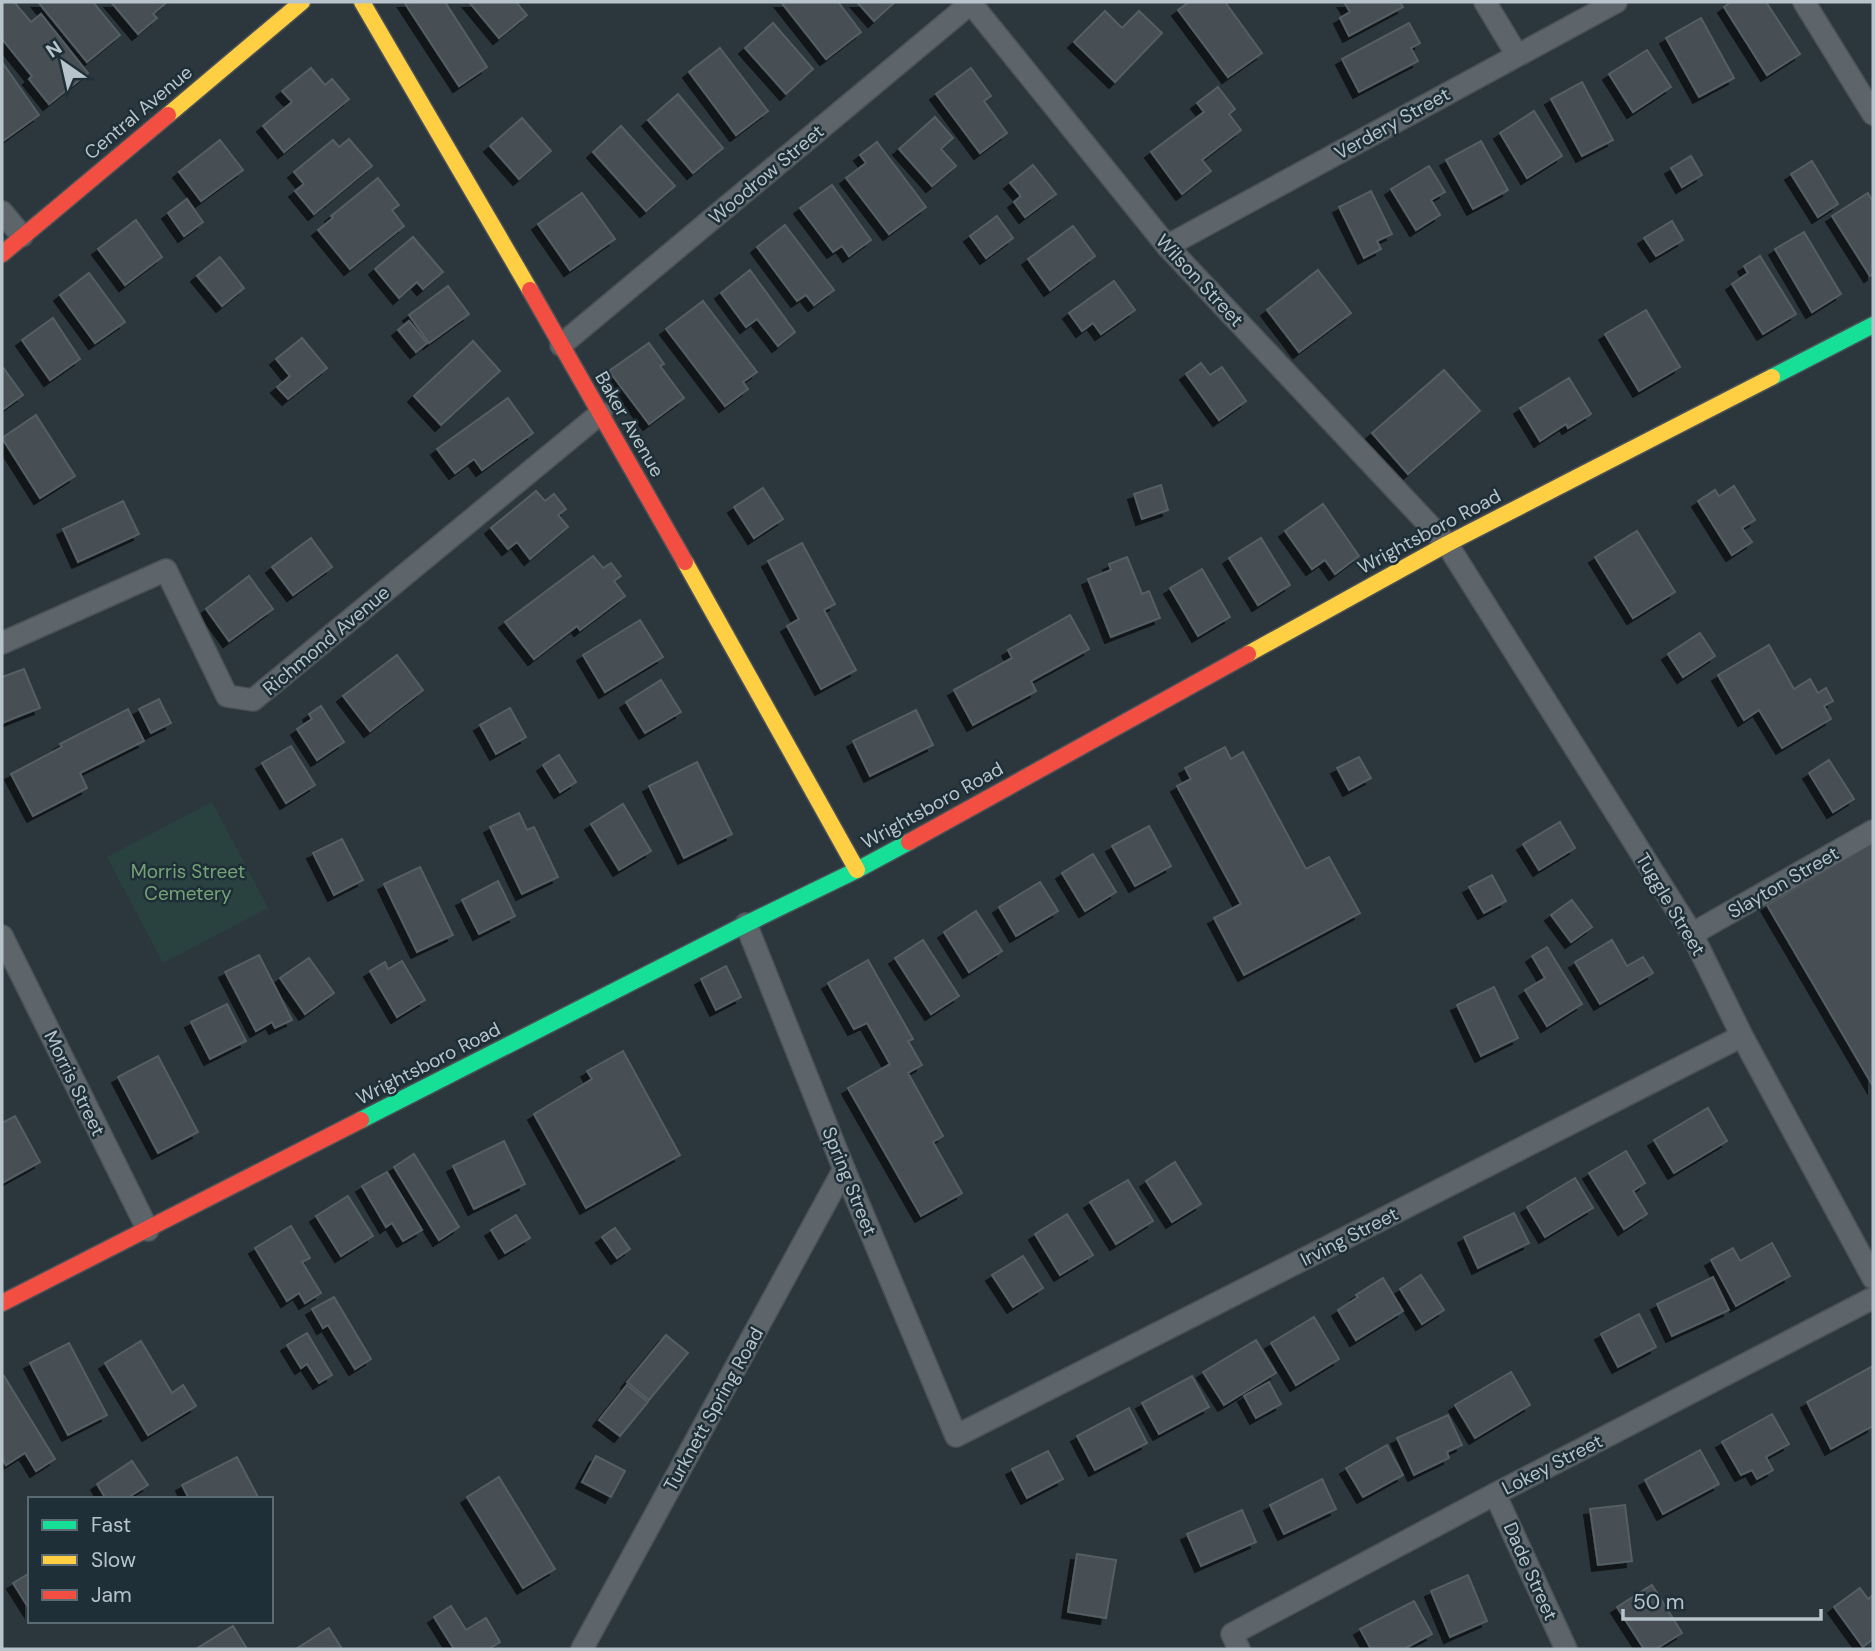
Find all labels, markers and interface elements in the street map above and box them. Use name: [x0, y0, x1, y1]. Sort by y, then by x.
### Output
north arrow: [28, 28, 98, 98]
text: N: [41, 35, 67, 64]
street label: Central Avenue: [79, 60, 198, 165]
street label: Verdery Street: [1330, 81, 1454, 165]
street label: Woodrow Street: [704, 119, 829, 230]
street label: Wilson Street: [1150, 229, 1249, 332]
street label: Baker Avenue: [589, 367, 670, 482]
street label: Wrightsboro Road: [1353, 483, 1505, 580]
street label: Richmond Avenue: [258, 580, 395, 701]
street label: Wrightsboro Road: [857, 756, 1008, 855]
street label: Slayton Street: [1723, 841, 1843, 924]
street label: Tuggle Street: [1630, 848, 1711, 960]
park label: Morris Street Cemetery: [131, 859, 245, 906]
street label: Wrightsboro Road: [352, 1016, 505, 1111]
street label: Morris Street: [38, 1026, 111, 1140]
street label: Spring Street: [816, 1123, 883, 1239]
street label: Irving Street: [1296, 1201, 1402, 1272]
street label: Turknett Spring Road: [658, 1323, 769, 1496]
street label: Lokey Street: [1498, 1428, 1607, 1500]
legend: [28, 1497, 273, 1623]
text: Fast: [91, 1511, 131, 1539]
street label: Dade Street: [1498, 1518, 1563, 1624]
text: Slow: [91, 1546, 136, 1574]
scale bar: [1623, 1578, 1821, 1622]
text: Jam: [91, 1581, 132, 1609]
text: 50 m: [1633, 1588, 1684, 1616]

